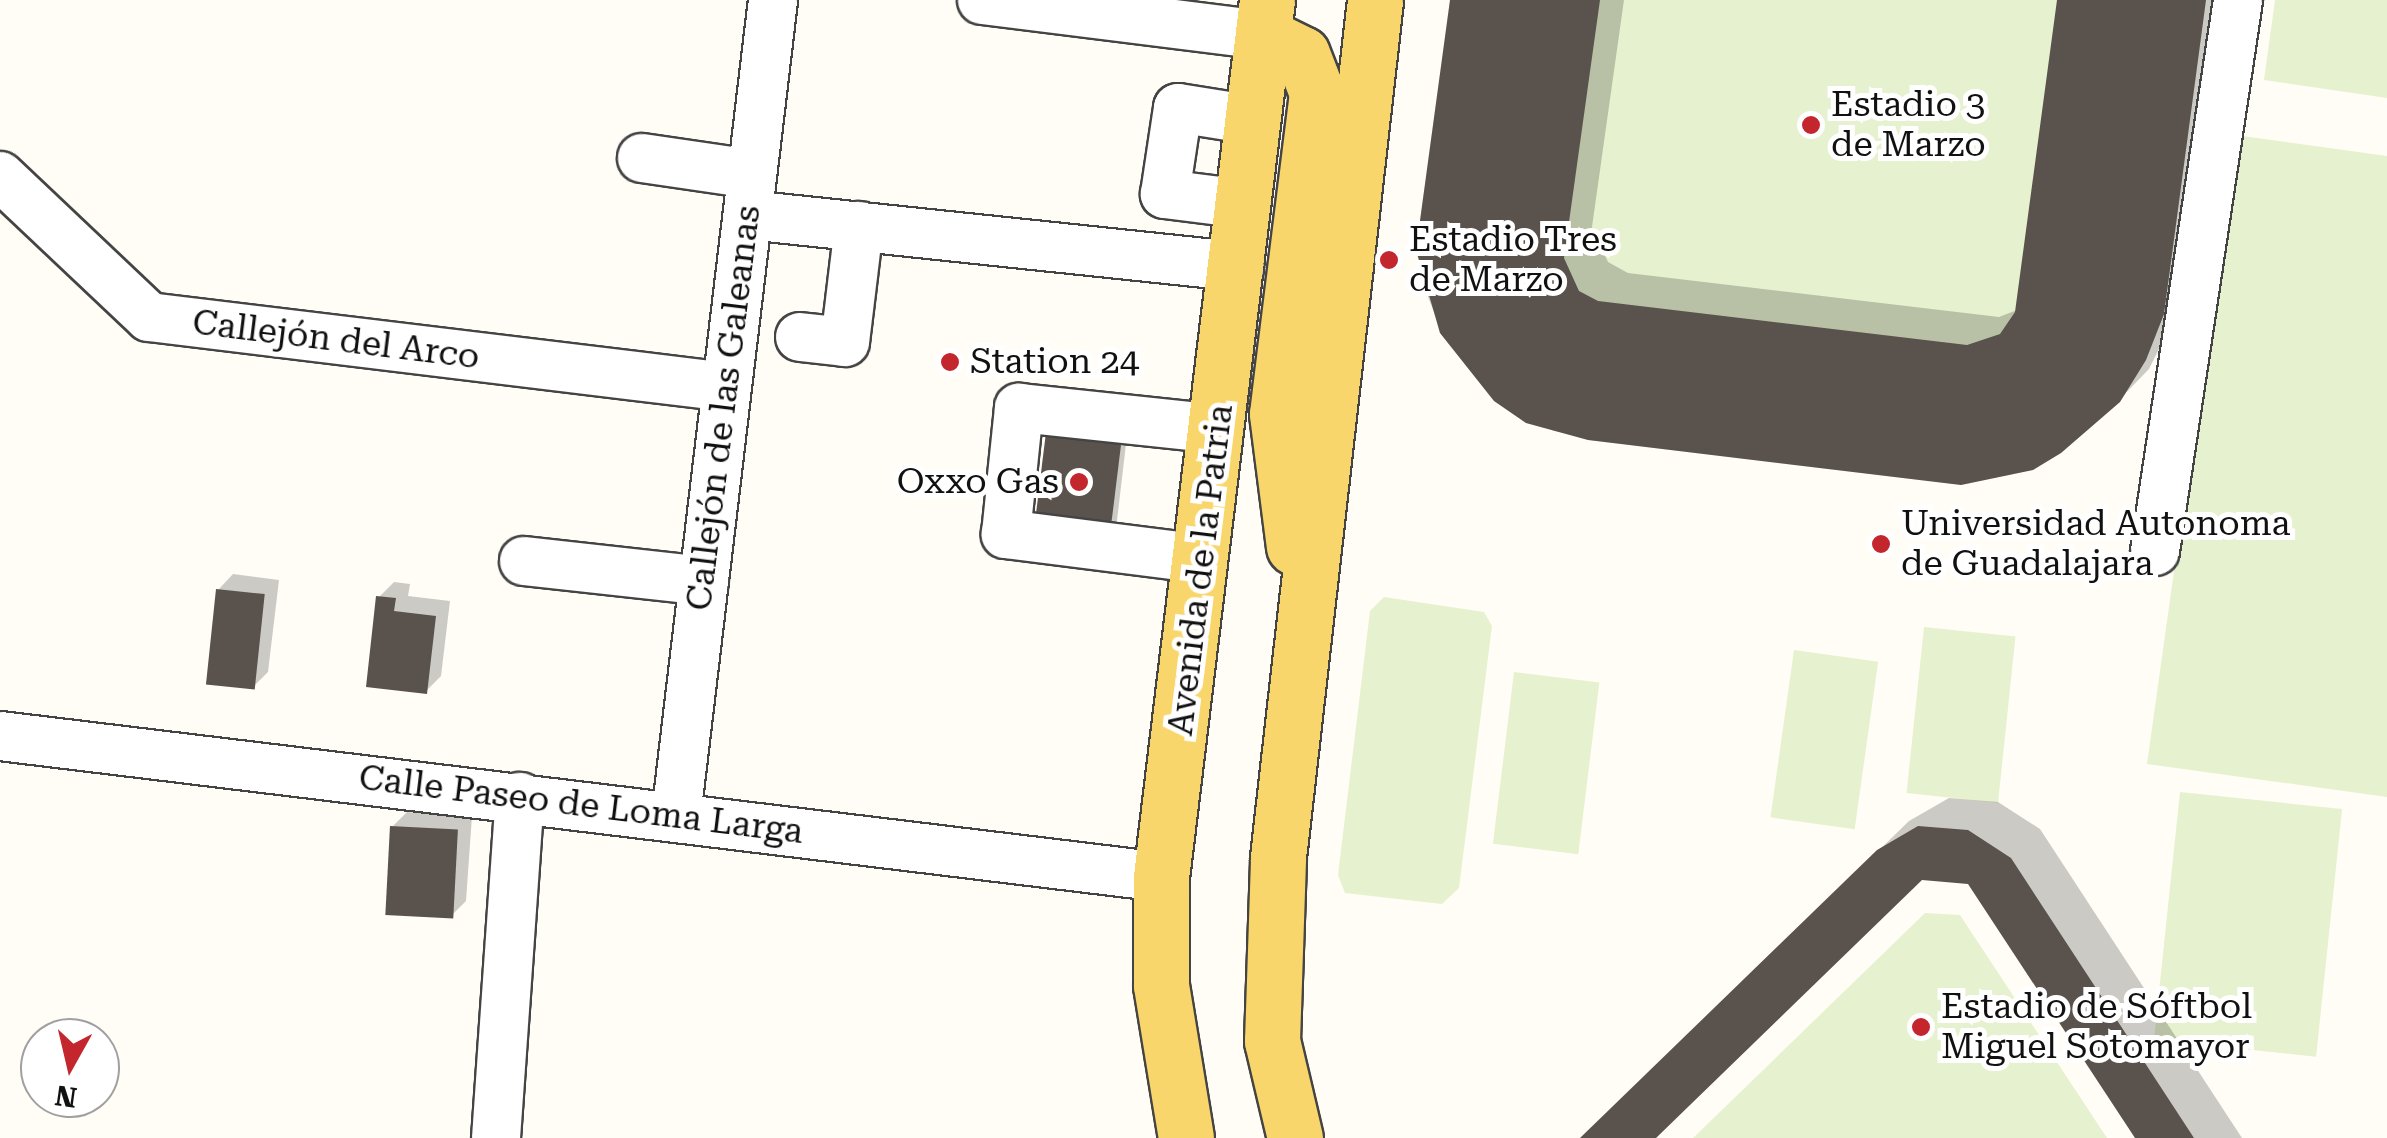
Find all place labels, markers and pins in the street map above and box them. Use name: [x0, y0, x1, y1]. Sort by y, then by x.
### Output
place label: Estadio 3 de Marzo: [1831, 84, 1986, 166]
marker: Estadio 3 de Marzo: [1800, 114, 1822, 136]
place label: Estadio Tres de Marzo: [1409, 219, 1617, 301]
marker: Estadio Tres de Marzo: [1378, 249, 1400, 271]
place label: Station 24: [970, 341, 1139, 383]
marker: Station 24: [939, 351, 961, 373]
place label: Oxxo Gas: [897, 461, 1059, 503]
marker: Oxxo Gas: [1068, 471, 1090, 493]
place label: Universidad Autonoma de Guadalajara: [1901, 503, 2291, 585]
marker: Universidad Autonoma de Guadalajara: [1870, 533, 1892, 555]
place label: Estadio de Sóftbol Miguel Sotomayor: [1941, 986, 2252, 1068]
marker: Estadio de Sóftbol Miguel Sotomayor: [1910, 1016, 1932, 1038]

